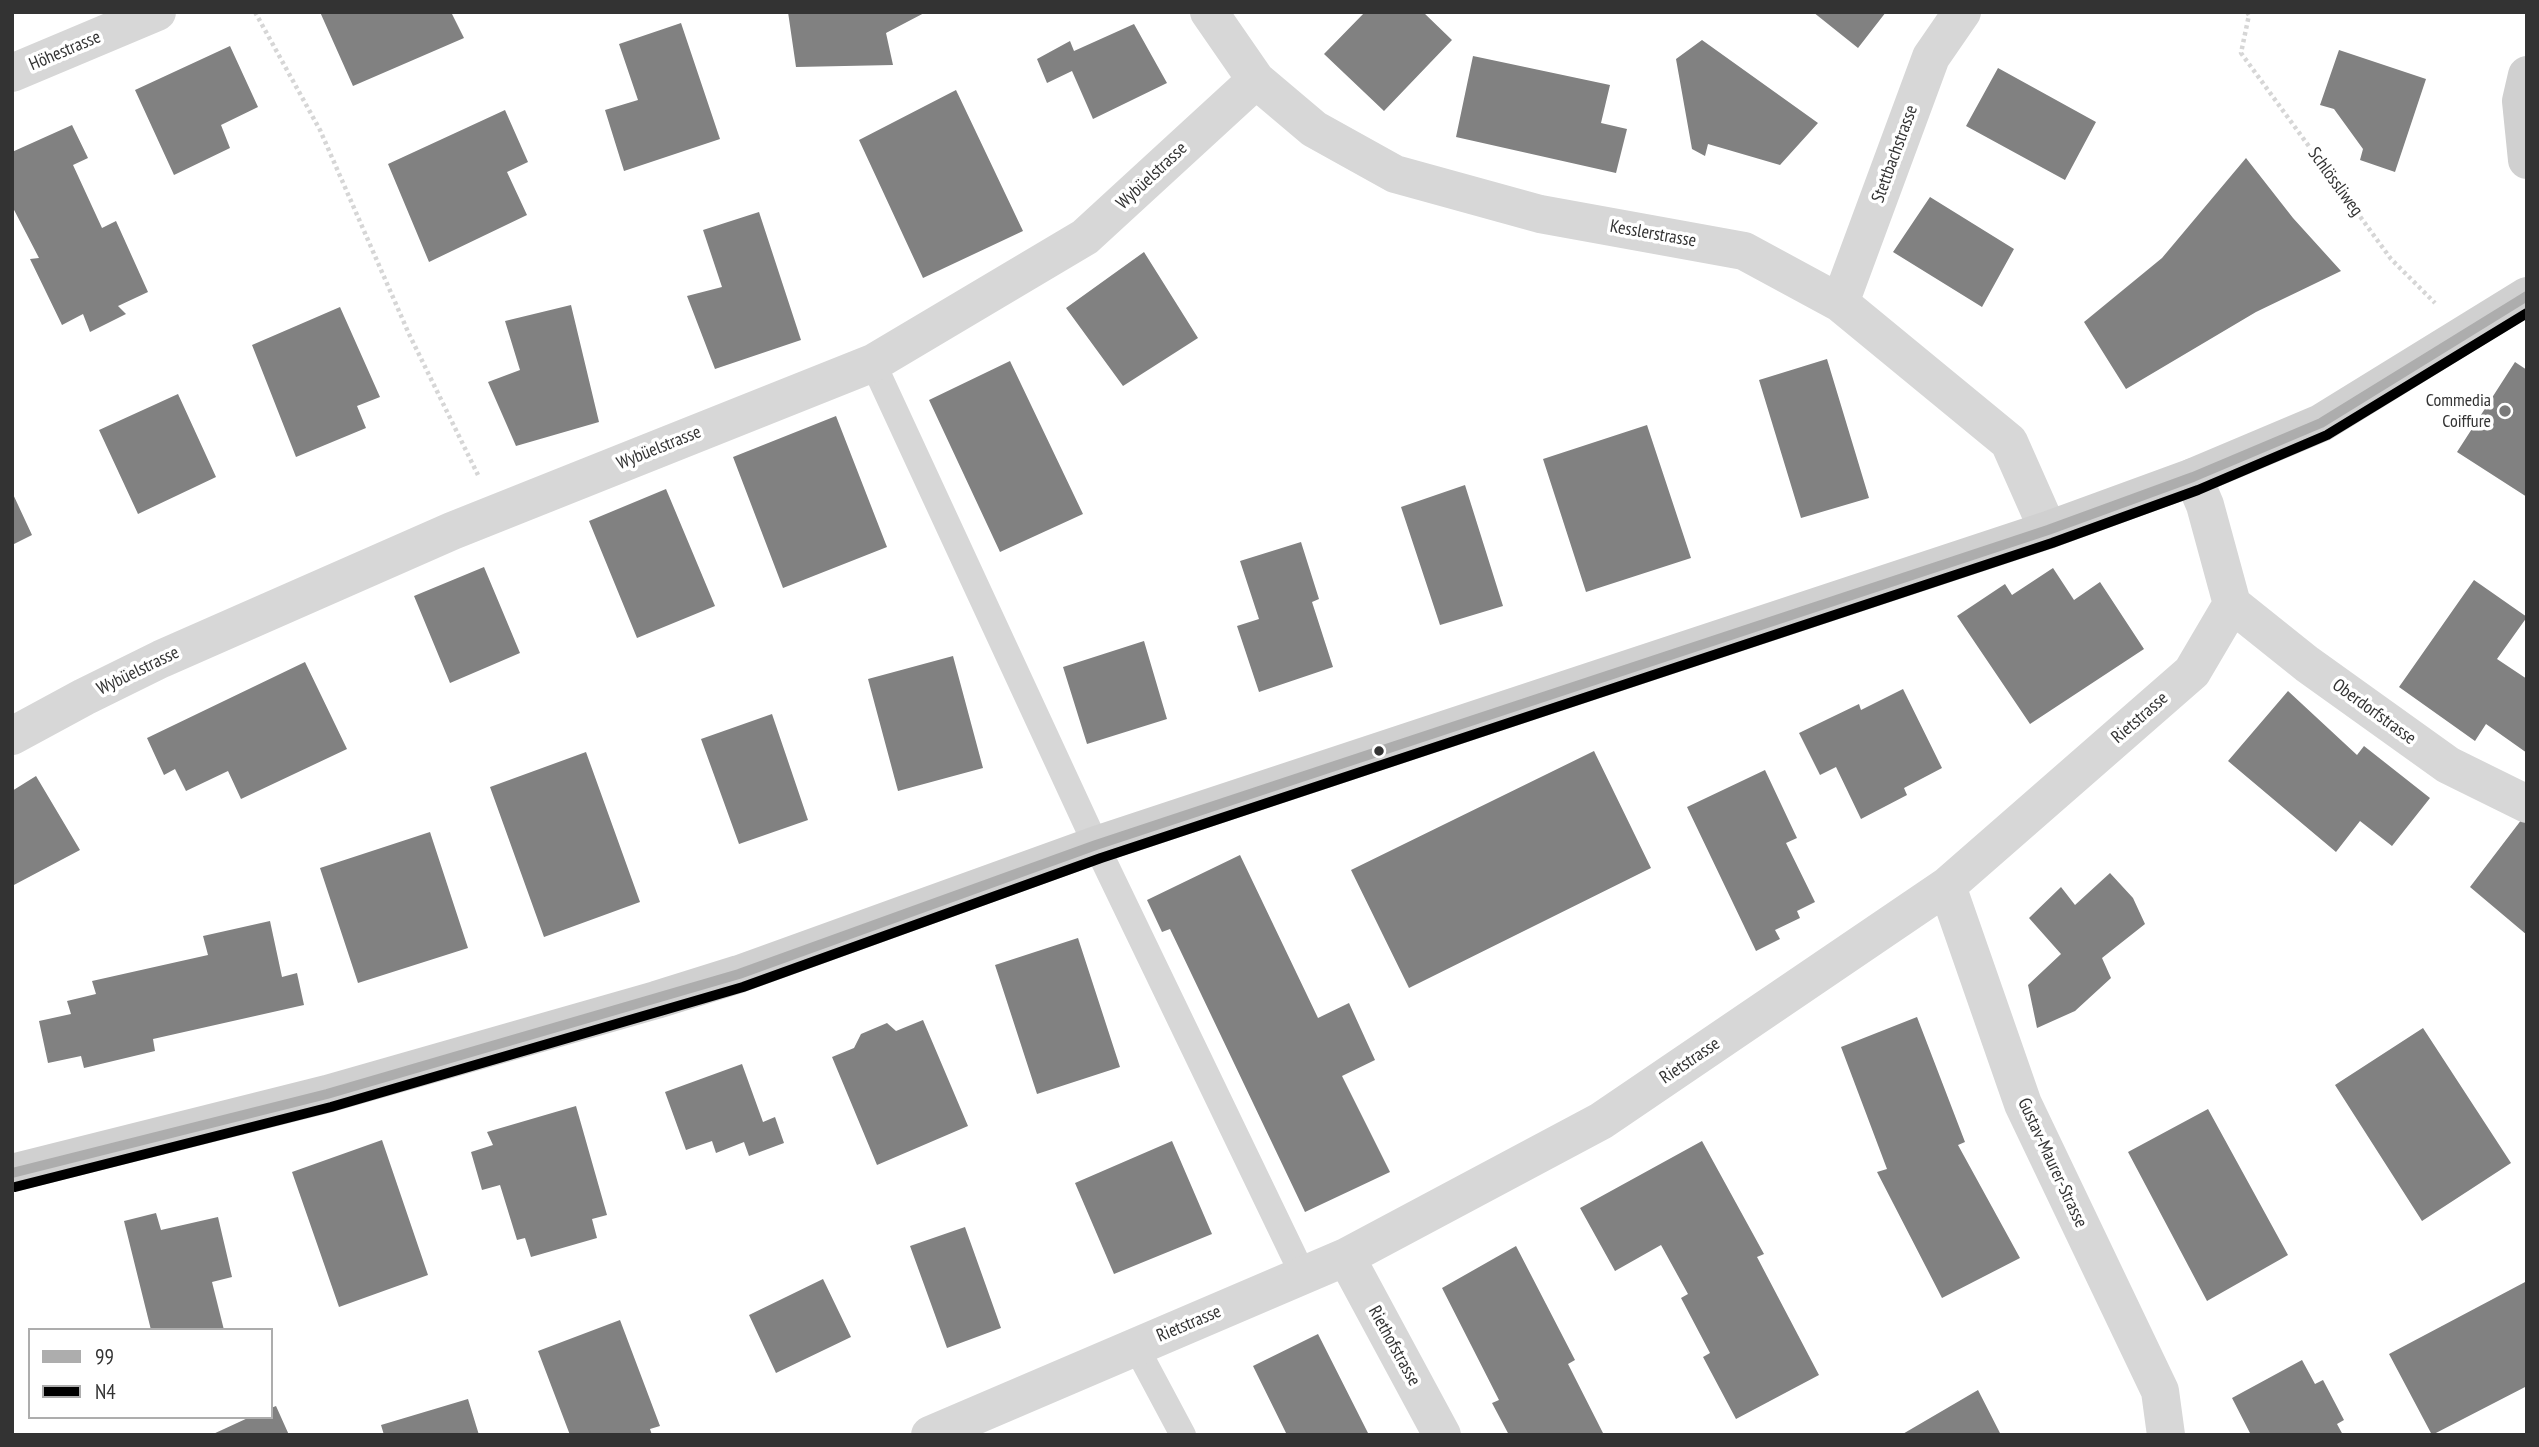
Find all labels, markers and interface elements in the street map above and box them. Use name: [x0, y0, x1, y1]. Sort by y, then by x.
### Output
street label: Höhestrasse: [26, 26, 104, 76]
street label: Stettbachstrasse: [1867, 102, 1923, 206]
street label: Wybüelstrasse: [1112, 138, 1192, 214]
street label: Schlössliweg: [2303, 143, 2367, 221]
street label: Kesslerstrasse: [1608, 216, 1698, 252]
place label: Commedia Coiffure: [2426, 390, 2491, 432]
marker: Commedia Coiffure: [2497, 403, 2513, 419]
street label: Wybüelstrasse: [614, 421, 704, 475]
street label: Wybüelstrasse: [93, 642, 183, 700]
street label: Oberdorfstrasse: [2328, 674, 2420, 750]
street label: Rietstrasse: [2107, 688, 2173, 748]
unlabelled marker: [1372, 744, 1386, 758]
street label: Rietstrasse: [1656, 1033, 1724, 1089]
street label: Gustav-Maurer-Strasse: [2013, 1095, 2091, 1231]
street label: Rietstrasse: [1154, 1301, 1224, 1347]
street label: Riethofstrasse: [1363, 1302, 1425, 1390]
legend: [28, 1328, 273, 1419]
text: 99: [95, 1343, 114, 1370]
text: N4: [95, 1378, 116, 1405]

